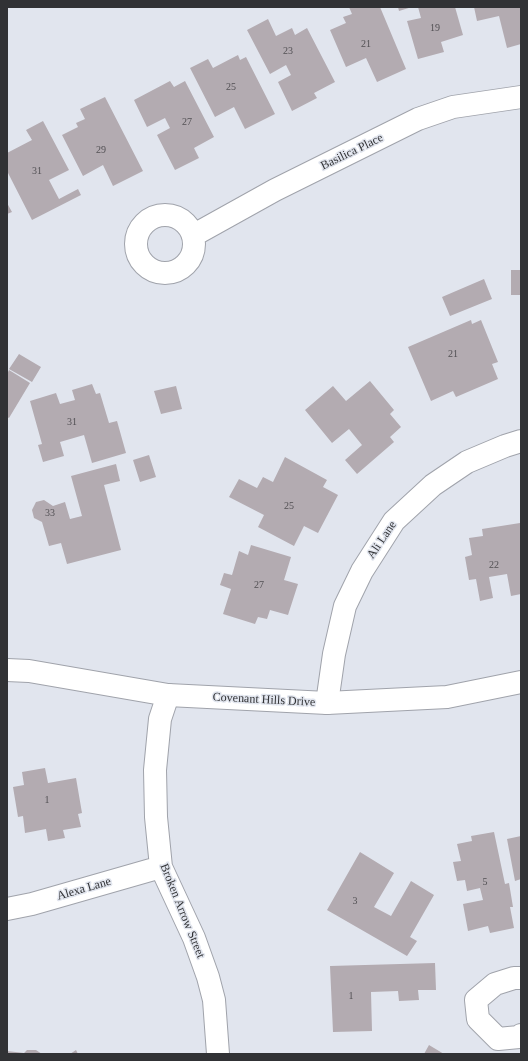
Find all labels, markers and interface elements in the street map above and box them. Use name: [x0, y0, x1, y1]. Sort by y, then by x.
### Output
house number: 19: [430, 22, 440, 34]
house number: 21: [361, 38, 371, 50]
house number: 23: [283, 45, 293, 57]
house number: 25: [226, 81, 236, 93]
house number: 27: [182, 116, 192, 128]
street label: Basilica Place: [318, 131, 386, 173]
house number: 29: [96, 144, 106, 156]
house number: 31: [32, 165, 42, 177]
house number: 21: [448, 348, 458, 360]
house number: 31: [67, 416, 77, 428]
house number: 25: [284, 500, 294, 512]
house number: 33: [45, 507, 55, 519]
street label: Ali Lane: [364, 518, 400, 562]
house number: 22: [489, 559, 499, 571]
house number: 27: [254, 579, 264, 591]
street label: Covenant Hills Drive: [212, 690, 316, 710]
house number: 1: [44, 794, 50, 806]
street label: Broken Arrow Street: [156, 862, 208, 960]
street label: Alexa Lane: [55, 874, 113, 904]
house number: 5: [482, 876, 488, 888]
house number: 3: [352, 895, 358, 907]
house number: 1: [348, 990, 354, 1002]

